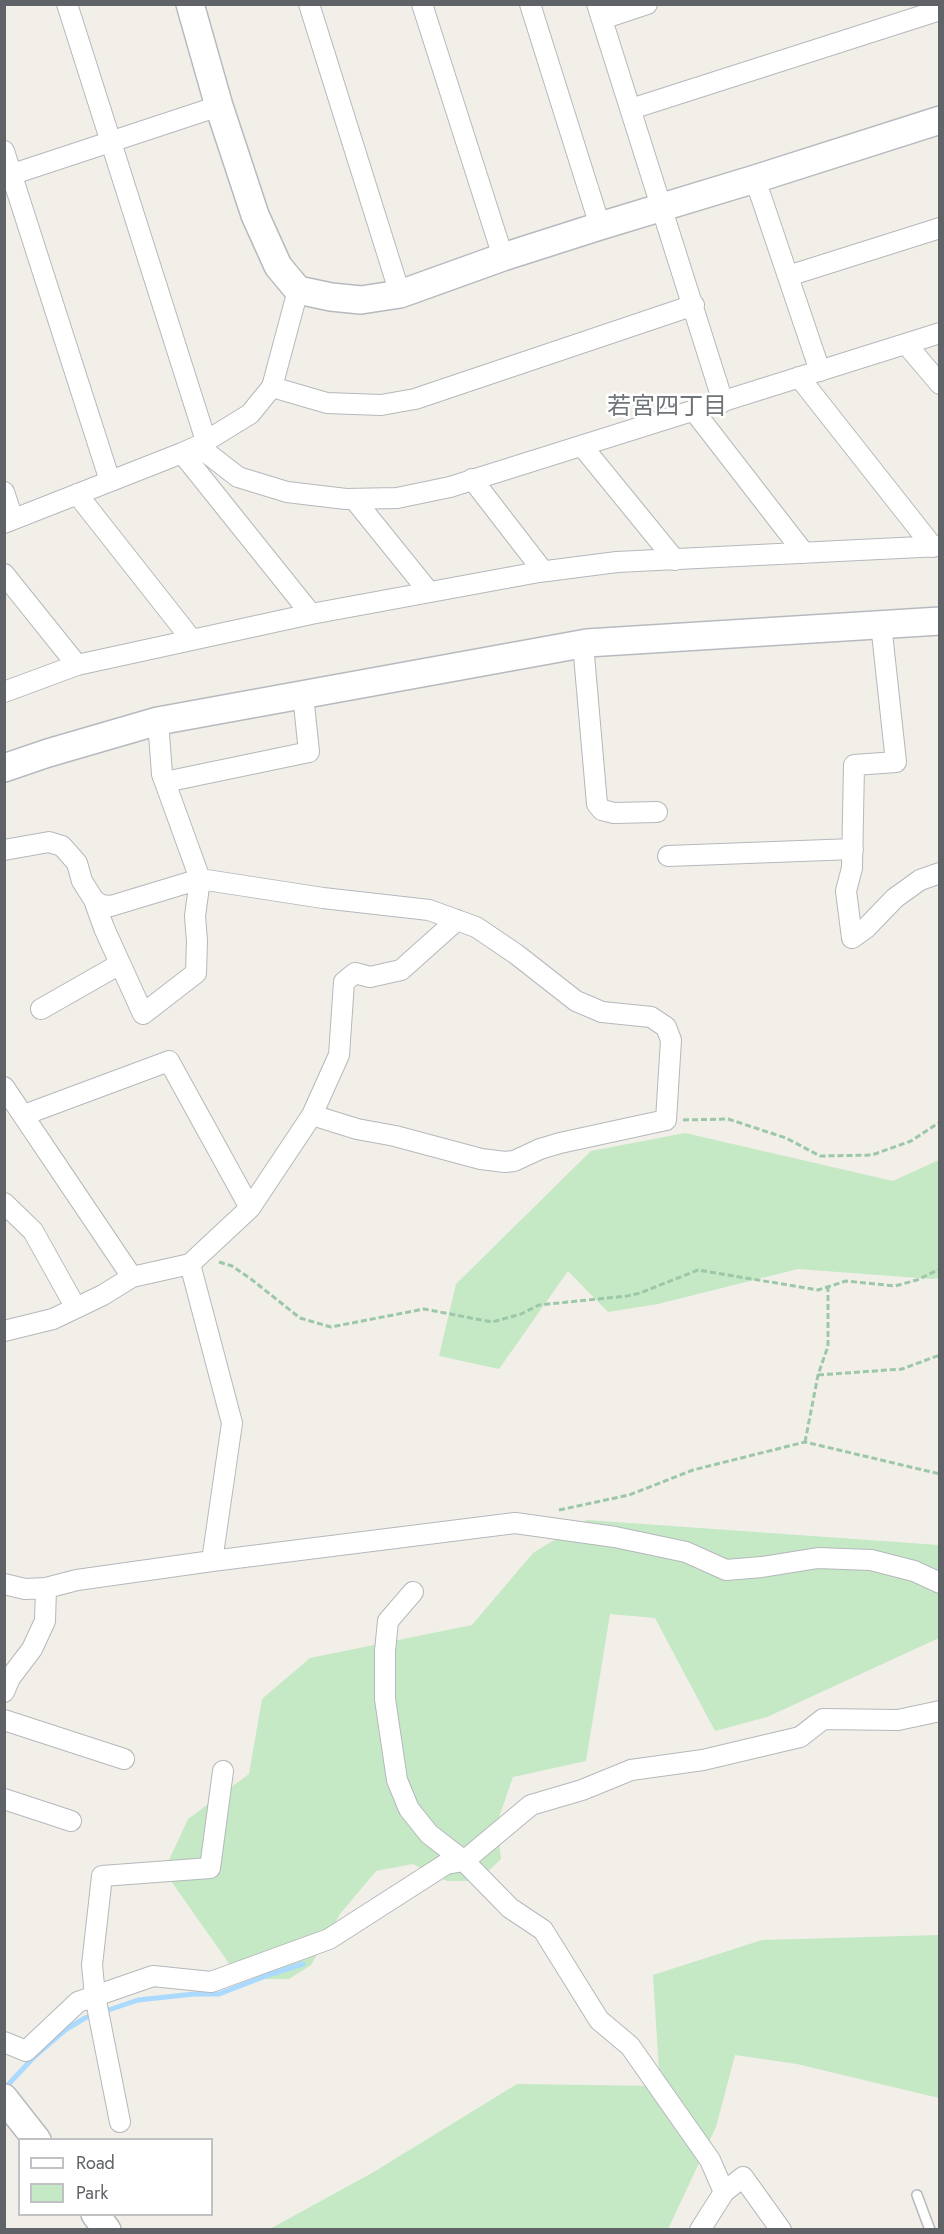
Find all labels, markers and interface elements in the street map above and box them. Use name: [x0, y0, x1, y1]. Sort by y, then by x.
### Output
district label: 若宮四丁目: [607, 394, 727, 422]
legend: [18, 2138, 213, 2216]
text: Road: [76, 2150, 115, 2176]
text: Park: [76, 2180, 108, 2206]

